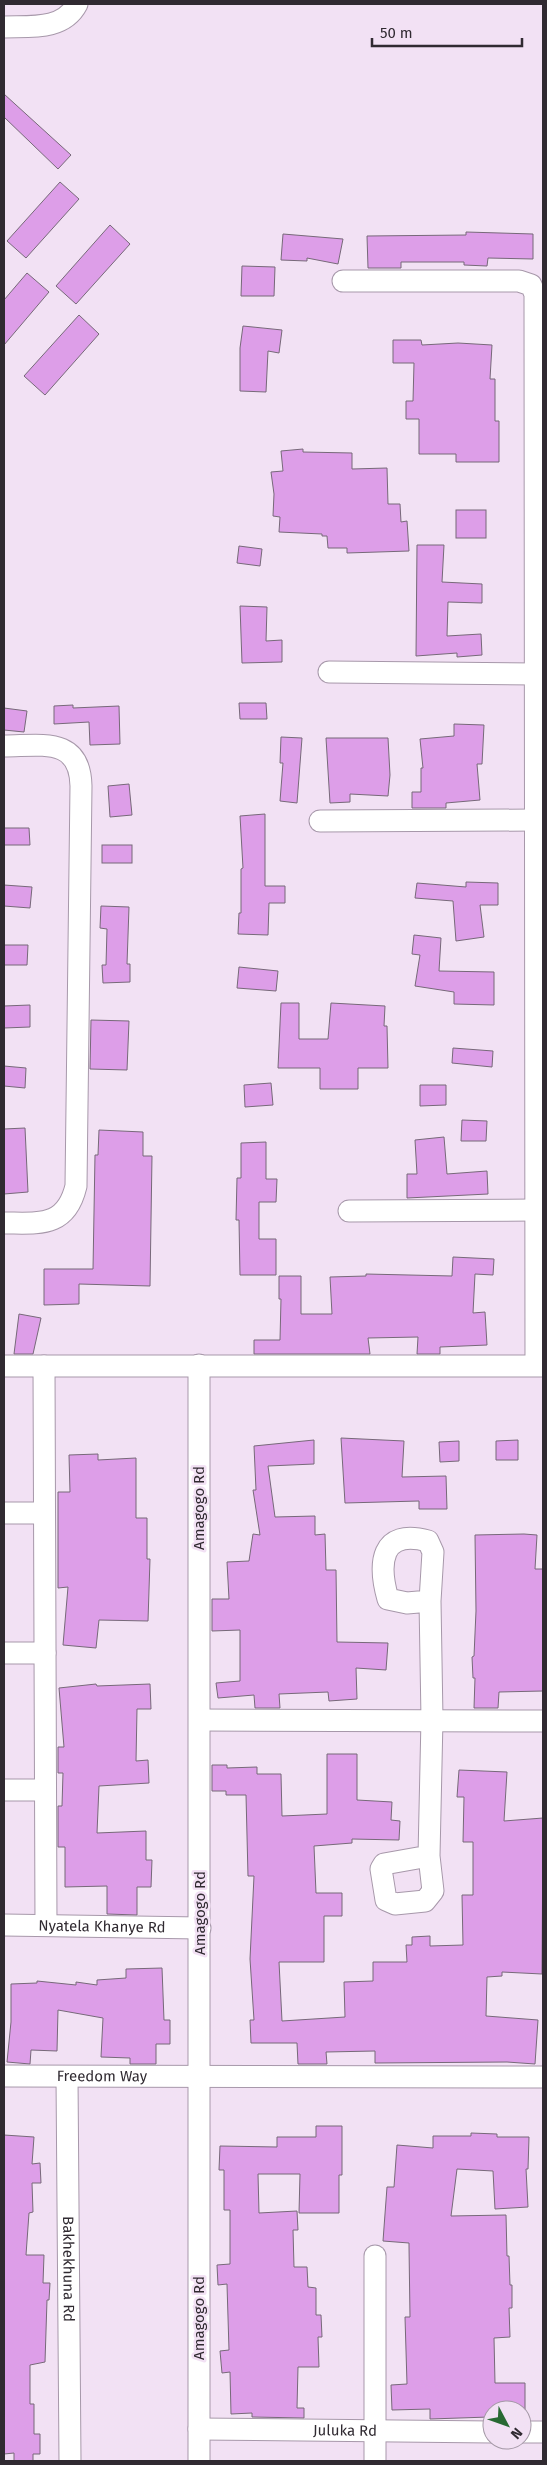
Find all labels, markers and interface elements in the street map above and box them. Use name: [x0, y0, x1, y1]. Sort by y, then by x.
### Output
scale bar: [372, 15, 522, 47]
text: 50 m: [380, 24, 413, 42]
street label: Amagogo Rd: [190, 1466, 208, 1550]
street label: Amagogo Rd: [191, 1871, 209, 1955]
street label: Nyatela Khanye Rd: [38, 1917, 166, 1936]
street label: Freedom Way: [57, 2067, 148, 2085]
street label: Bakhekhuna Rd: [59, 2216, 78, 2322]
street label: Amagogo Rd: [190, 2276, 208, 2360]
north arrow: [482, 2400, 532, 2450]
street label: Juluka Rd: [313, 2421, 377, 2440]
text: N: [507, 2424, 526, 2442]

